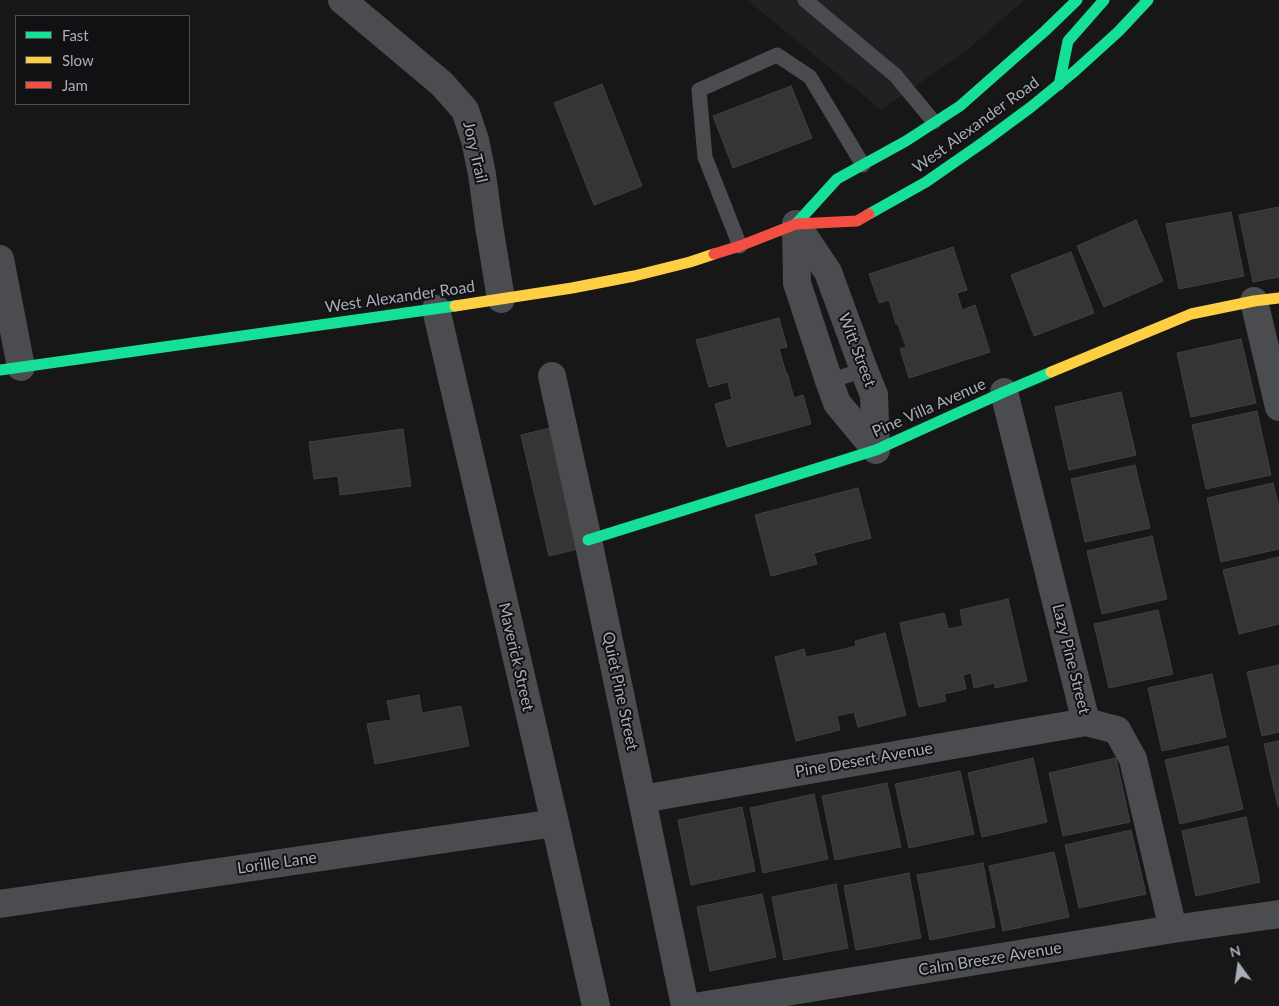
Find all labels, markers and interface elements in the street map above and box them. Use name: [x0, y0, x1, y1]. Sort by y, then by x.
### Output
legend: [15, 15, 190, 105]
text: Fast: [62, 26, 89, 44]
text: Slow: [62, 51, 94, 69]
street label: West Alexander Road: [909, 73, 1043, 177]
text: Jam: [62, 76, 88, 94]
street label: Jory Trail: [459, 119, 491, 185]
street label: West Alexander Road: [324, 277, 476, 317]
street label: Witt Street: [834, 310, 880, 390]
street label: Pine Villa Avenue: [869, 374, 989, 442]
street label: Maverick Street: [494, 601, 538, 713]
street label: Lazy Pine Street: [1048, 602, 1094, 716]
street label: Quiet Pine Street: [598, 630, 642, 752]
street label: Pine Desert Avenue: [794, 738, 934, 782]
street label: Lorille Lane: [236, 848, 318, 878]
street label: Calm Breeze Avenue: [917, 938, 1063, 980]
north arrow: [1214, 941, 1264, 991]
text: N: [1228, 941, 1243, 961]

